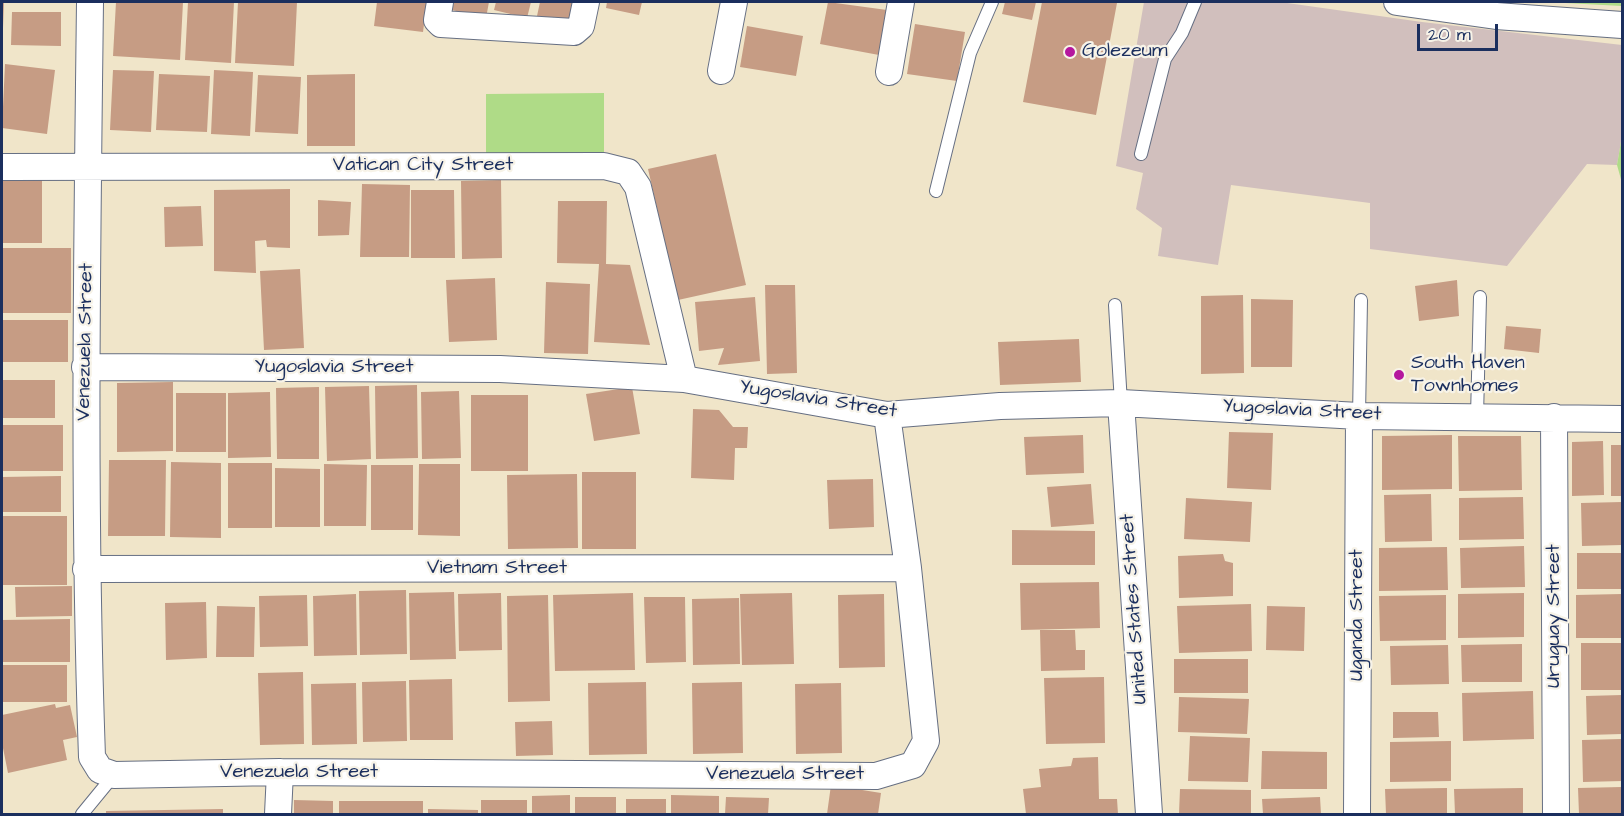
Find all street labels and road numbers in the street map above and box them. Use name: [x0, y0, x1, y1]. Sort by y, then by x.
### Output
street label: Vatican City Street: [333, 154, 513, 178]
street label: Venezuela Street: [73, 263, 99, 421]
street label: Yugoslavia Street: [254, 356, 414, 380]
street label: Yugoslavia Street: [738, 376, 898, 424]
street label: Yugoslavia Street: [1222, 395, 1382, 427]
street label: United States Street: [1116, 513, 1154, 705]
street label: Uruguay Street: [1543, 544, 1567, 688]
street label: Uganda Street: [1346, 549, 1370, 681]
street label: Vietnam Street: [427, 557, 567, 581]
street label: Venezuela Street: [220, 761, 378, 785]
street label: Venezuela Street: [706, 763, 864, 787]

